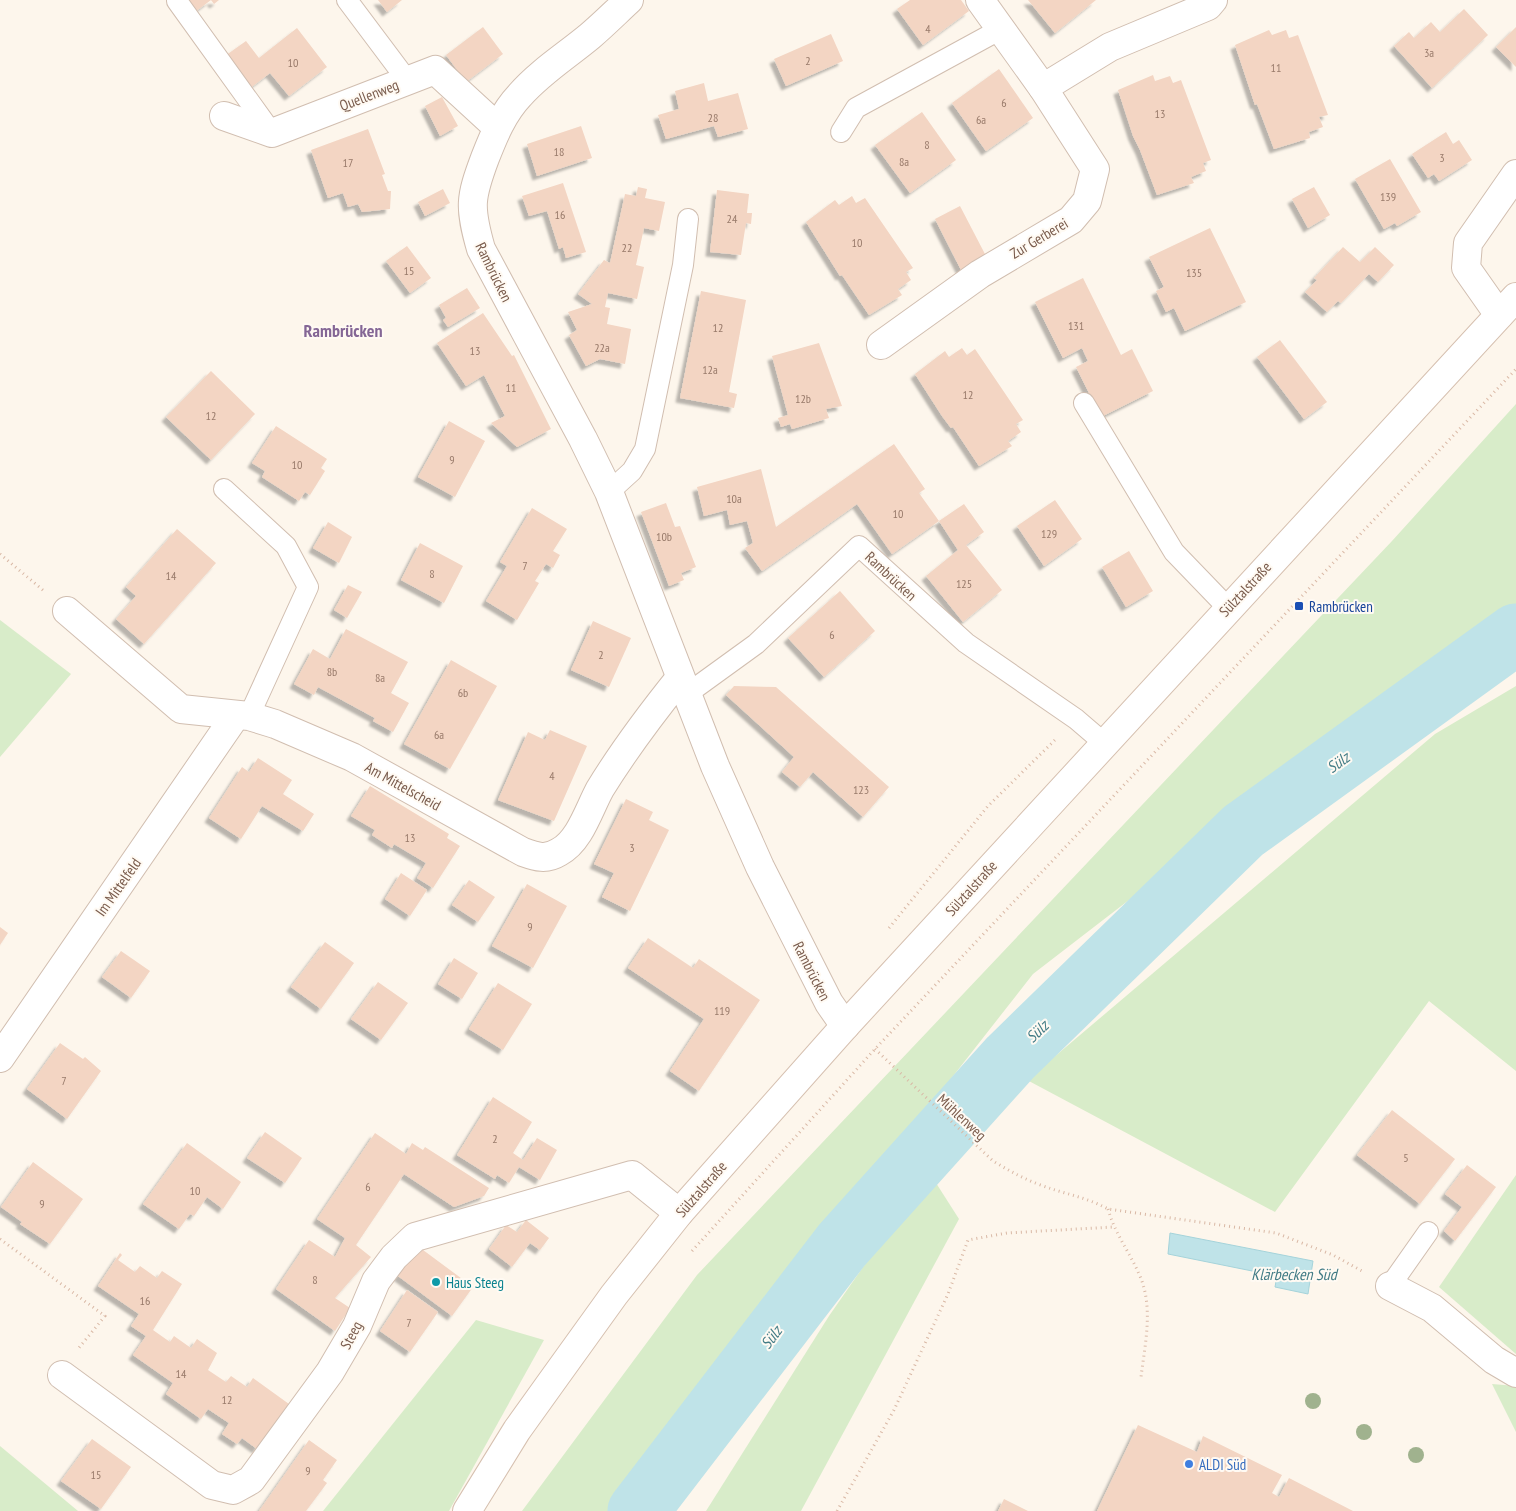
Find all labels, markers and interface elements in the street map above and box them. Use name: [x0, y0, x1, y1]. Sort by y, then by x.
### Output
house number: 4: [925, 21, 931, 36]
house number: 3a: [1424, 45, 1434, 60]
house number: 2: [805, 53, 811, 68]
house number: 10: [288, 55, 298, 70]
house number: 11: [1271, 60, 1281, 75]
street label: Quellenweg: [337, 75, 401, 115]
house number: 6: [1001, 95, 1007, 110]
house number: 13: [1155, 106, 1165, 121]
house number: 28: [708, 110, 718, 125]
house number: 6a: [976, 112, 986, 127]
house number: 8: [924, 137, 930, 152]
house number: 18: [554, 144, 564, 159]
house number: 3: [1439, 150, 1445, 165]
house number: 8a: [899, 154, 909, 169]
house number: 17: [343, 155, 353, 170]
house number: 139: [1380, 189, 1396, 204]
house number: 16: [555, 207, 565, 222]
house number: 24: [727, 211, 738, 226]
street label: Zur Gerberei: [1007, 213, 1071, 263]
house number: 10: [852, 235, 862, 250]
street label: Rambrücken: [471, 239, 517, 305]
house number: 22: [622, 240, 632, 255]
house number: 15: [404, 263, 414, 278]
house number: 135: [1186, 265, 1202, 280]
house number: 131: [1068, 318, 1084, 333]
district label: Rambrücken: [303, 319, 383, 342]
house number: 12: [713, 320, 723, 335]
house number: 22a: [594, 340, 610, 355]
house number: 13: [470, 343, 480, 358]
house number: 12a: [702, 362, 718, 377]
house number: 11: [506, 380, 516, 395]
house number: 12: [963, 387, 973, 402]
house number: 12b: [795, 391, 811, 406]
house number: 12: [206, 408, 216, 423]
house number: 9: [449, 452, 455, 467]
house number: 10: [292, 457, 302, 472]
house number: 10a: [726, 491, 742, 506]
house number: 10: [893, 506, 903, 521]
house number: 129: [1041, 526, 1057, 541]
house number: 10b: [656, 529, 672, 544]
street label: Rambrücken: [861, 547, 921, 605]
house number: 7: [522, 558, 528, 573]
street label: Sülztalstraße: [1215, 558, 1275, 620]
house number: 8: [429, 566, 435, 581]
house number: 14: [166, 568, 177, 583]
house number: 125: [956, 576, 972, 591]
place label: Rambrücken: [1309, 597, 1373, 616]
marker: Rambrücken: [1293, 600, 1305, 612]
house number: 6: [829, 627, 835, 642]
house number: 2: [598, 647, 604, 662]
house number: 8b: [327, 664, 337, 679]
house number: 8a: [375, 670, 385, 685]
house number: 6b: [458, 685, 468, 700]
house number: 6a: [434, 727, 444, 742]
water label: Sülz: [1323, 746, 1355, 777]
street label: Am Mittelscheid: [362, 757, 444, 815]
house number: 4: [549, 768, 555, 783]
house number: 123: [853, 782, 869, 797]
house number: 13: [405, 830, 415, 845]
house number: 3: [629, 840, 635, 855]
street label: Im Mittelfeld: [91, 854, 145, 920]
street label: Sülztalstraße: [941, 856, 1001, 920]
house number: 9: [527, 919, 533, 934]
street label: Rambrücken: [789, 938, 835, 1004]
house number: 119: [714, 1003, 730, 1018]
water label: Sülz: [1022, 1014, 1054, 1046]
house number: 7: [61, 1073, 67, 1088]
street label: Mühlenweg: [934, 1090, 990, 1144]
house number: 2: [492, 1131, 498, 1146]
house number: 5: [1403, 1150, 1409, 1165]
street label: Sülztalstraße: [671, 1157, 731, 1221]
house number: 6: [365, 1179, 371, 1194]
house number: 10: [190, 1183, 200, 1198]
house number: 9: [39, 1196, 45, 1211]
water label: Klärbecken Süd: [1251, 1264, 1339, 1284]
house number: 8: [312, 1272, 318, 1287]
place label: Haus Steeg: [446, 1273, 504, 1292]
marker: Haus Steeg: [430, 1276, 442, 1288]
house number: 16: [140, 1293, 150, 1308]
house number: 7: [406, 1315, 412, 1330]
street label: Steeg: [336, 1318, 366, 1352]
water label: Sülz: [756, 1320, 787, 1352]
house number: 14: [176, 1366, 187, 1381]
house number: 12: [222, 1392, 232, 1407]
place label: ALDI Süd: [1199, 1455, 1246, 1474]
marker: ALDI Süd: [1183, 1458, 1195, 1470]
house number: 9: [305, 1463, 311, 1478]
house number: 15: [91, 1467, 101, 1482]

